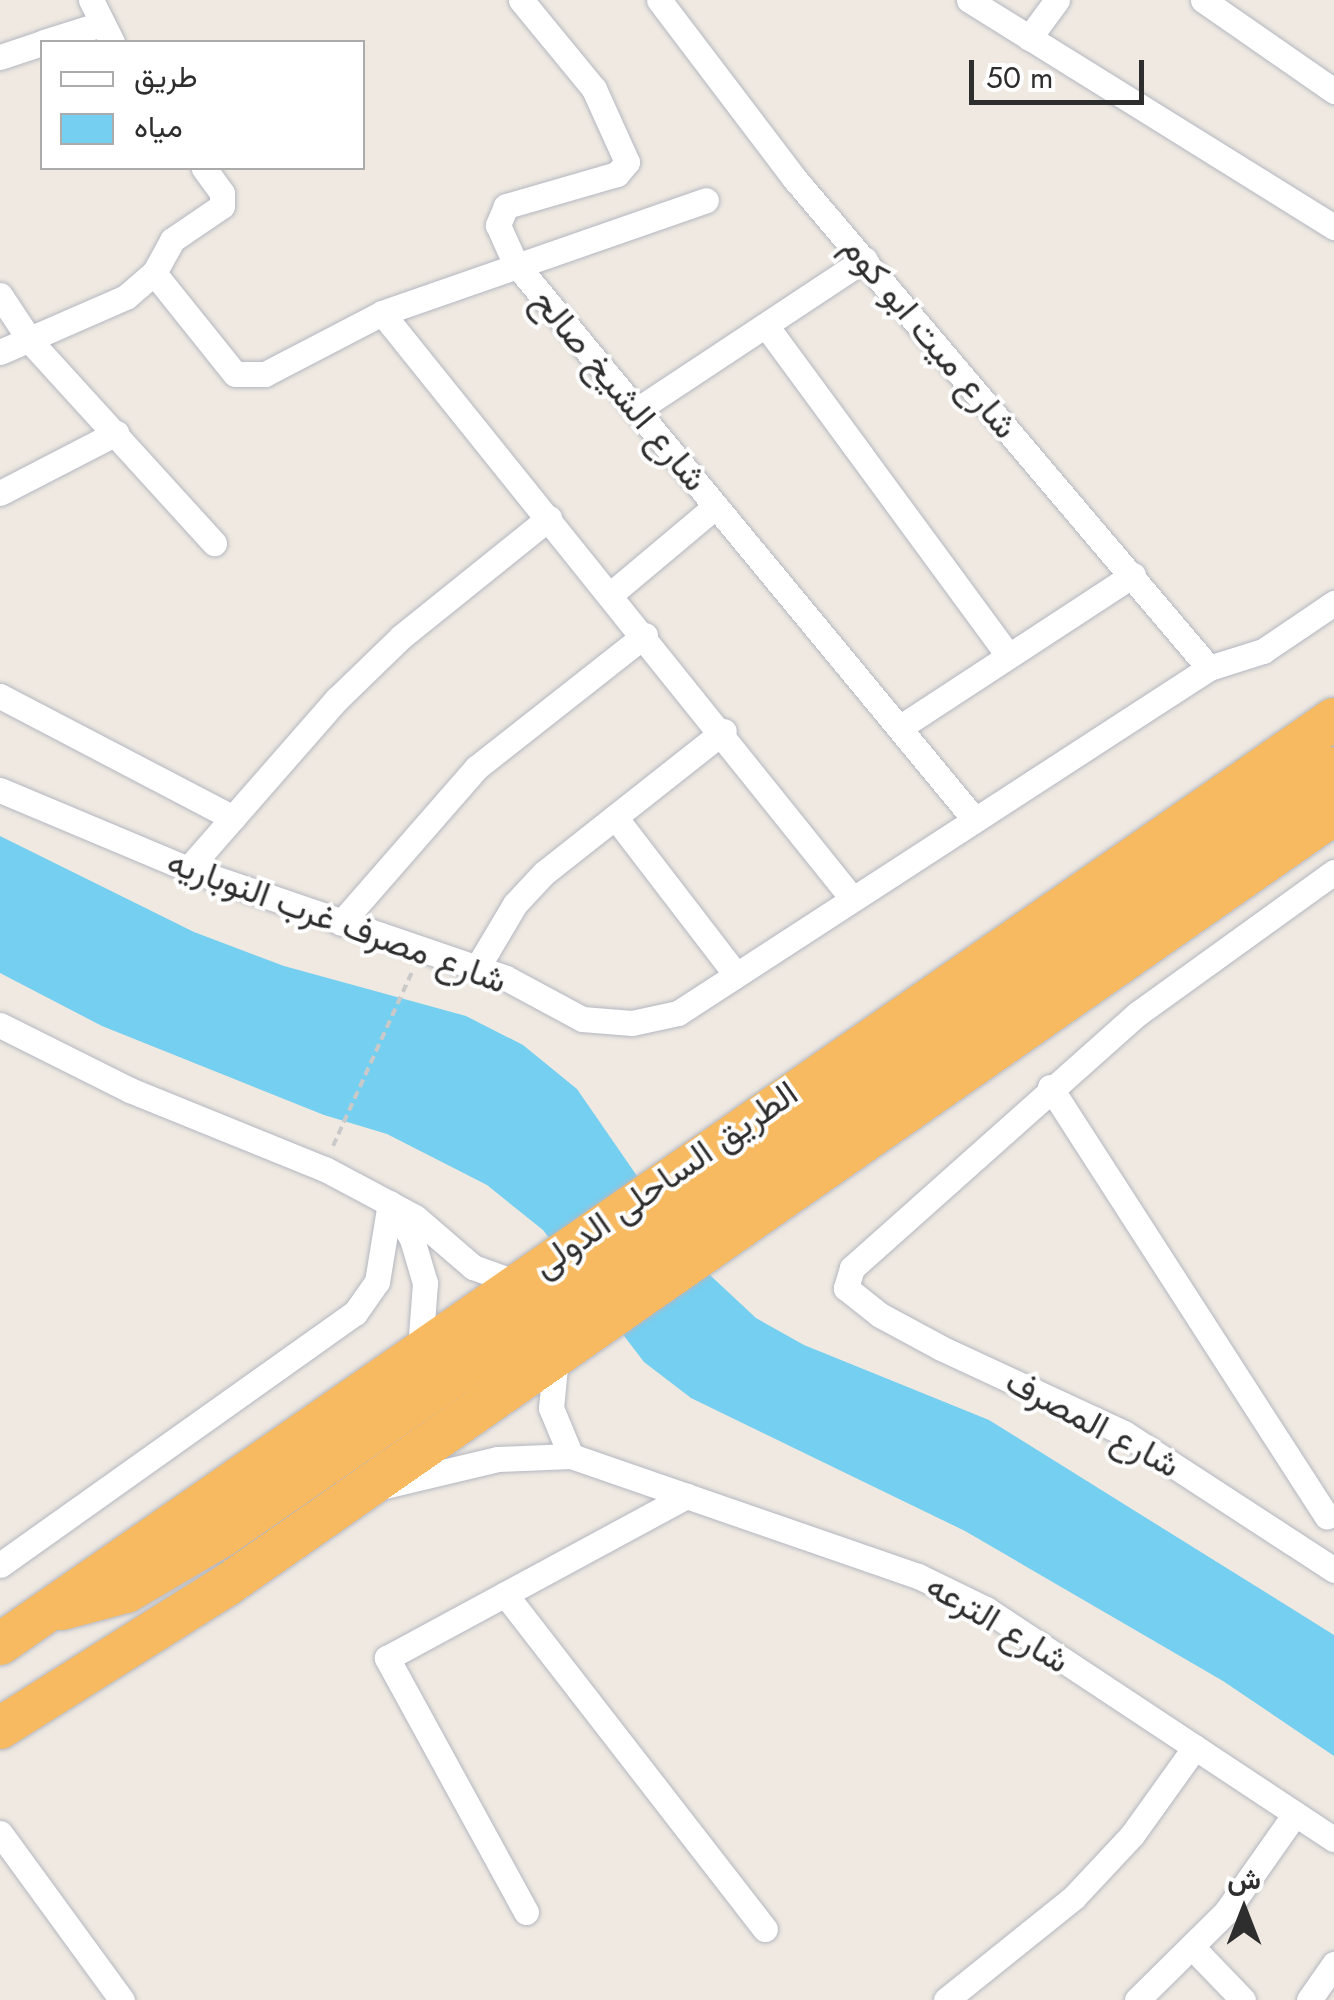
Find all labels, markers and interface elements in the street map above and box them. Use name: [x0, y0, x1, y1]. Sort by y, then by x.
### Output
legend: [40, 40, 365, 170]
scale bar: [974, 40, 1149, 102]
text: طريق: [134, 55, 198, 98]
text: 50 m: [986, 56, 1053, 99]
text: مياه: [134, 105, 183, 148]
street label: شارع ميت ابو كوم: [833, 227, 1027, 447]
street label: شارع الشيخ صالح: [523, 281, 717, 499]
street label: شارع مصرف غرب النوباريه: [162, 840, 512, 1002]
street label: الطريق الساحلى الدولى: [525, 1072, 805, 1286]
street label: شارع المصرف: [999, 1360, 1187, 1486]
street label: شارع الترعه: [919, 1564, 1077, 1682]
text: ش: [1227, 1859, 1261, 1900]
north arrow: [1194, 1860, 1294, 1960]

